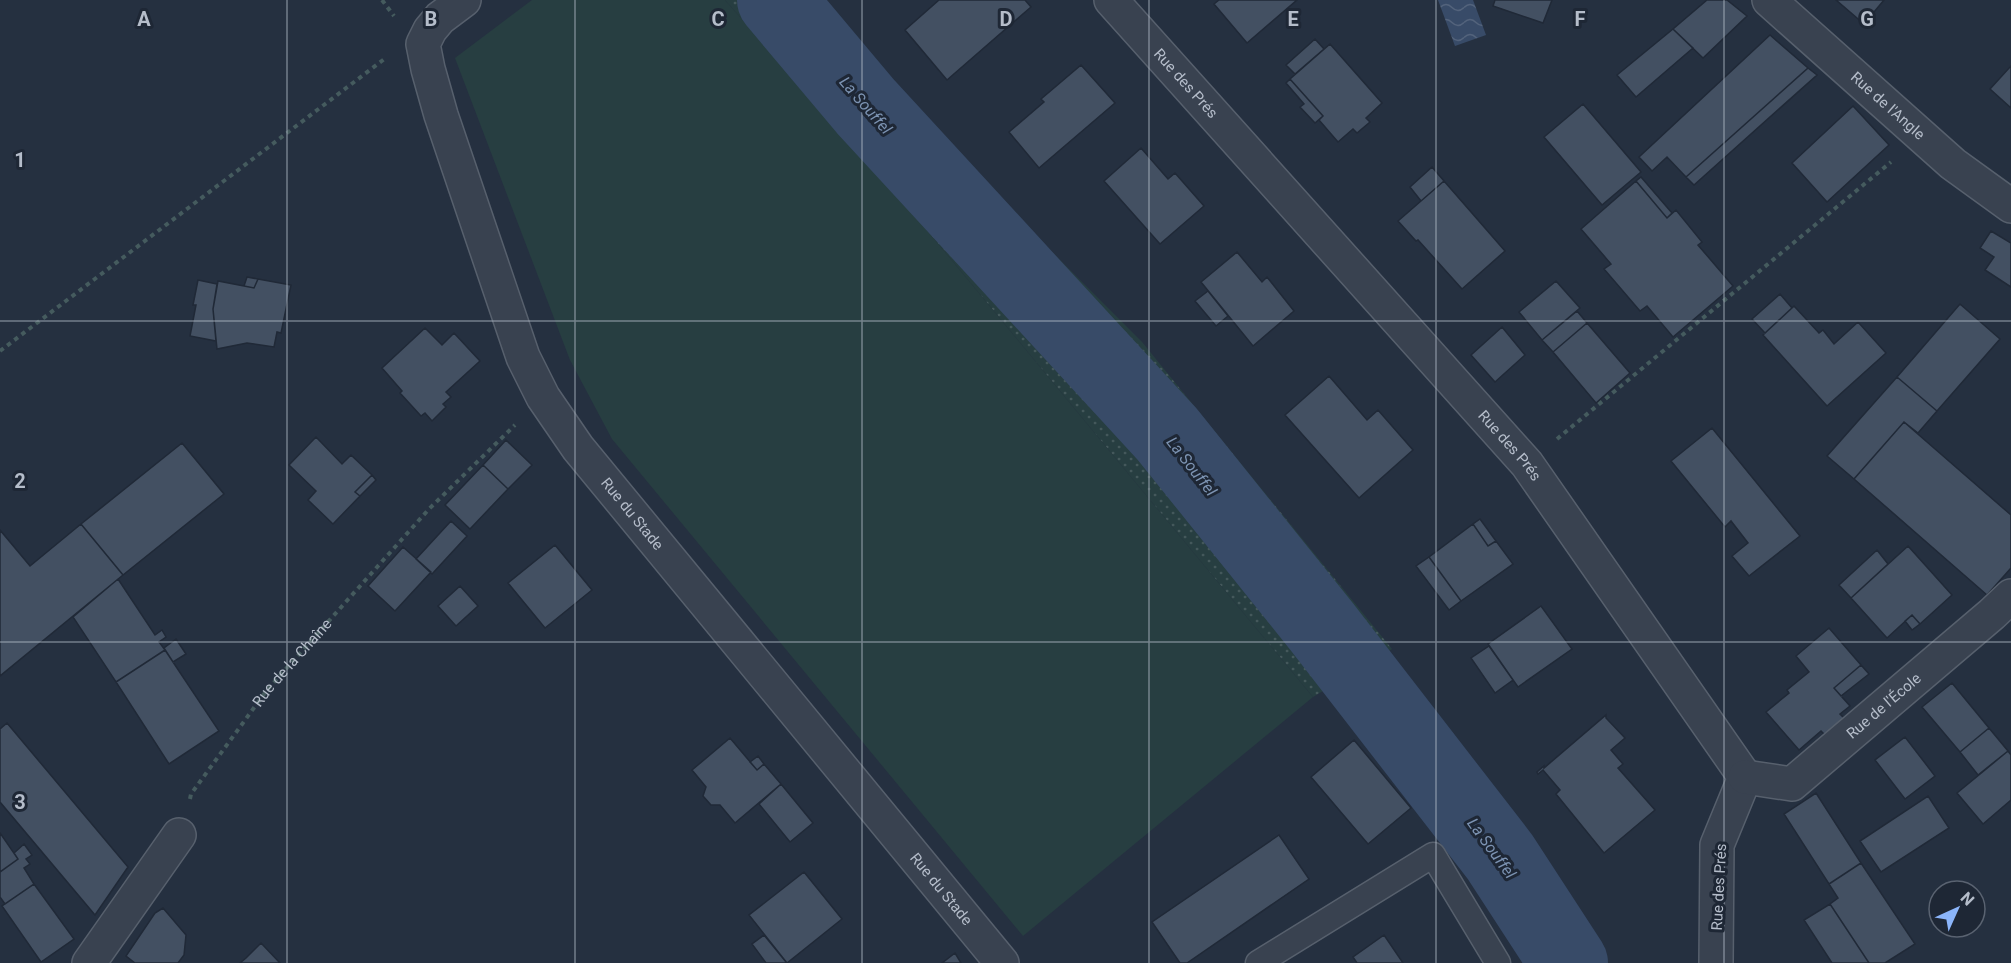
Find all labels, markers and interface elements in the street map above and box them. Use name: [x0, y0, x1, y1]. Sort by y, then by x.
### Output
text: A: [137, 7, 151, 31]
text: B: [425, 7, 437, 31]
text: C: [711, 7, 725, 31]
text: D: [1000, 7, 1013, 31]
text: E: [1287, 7, 1299, 31]
text: F: [1575, 7, 1586, 31]
text: G: [1860, 7, 1874, 31]
street label: Rue des Prés: [1150, 45, 1222, 122]
street label: Rue de l'Angle: [1847, 68, 1928, 143]
water label: La Souffel: [836, 73, 896, 138]
text: 1: [14, 148, 26, 172]
street label: Rue des Prés: [1474, 407, 1545, 484]
water label: La Souffel: [1163, 433, 1221, 500]
text: 2: [14, 469, 26, 493]
street label: Rue du Stade: [597, 474, 667, 554]
street label: Rue de la Chaîne: [249, 615, 336, 710]
street label: Rue de l'École: [1843, 669, 1925, 743]
text: 3: [14, 790, 26, 814]
water label: La Souffel: [1463, 814, 1520, 882]
street label: Rue des Prés: [1708, 843, 1730, 931]
street label: Rue du Stade: [906, 849, 976, 929]
north arrow: [1927, 879, 1987, 939]
text: N: [1957, 888, 1978, 909]

